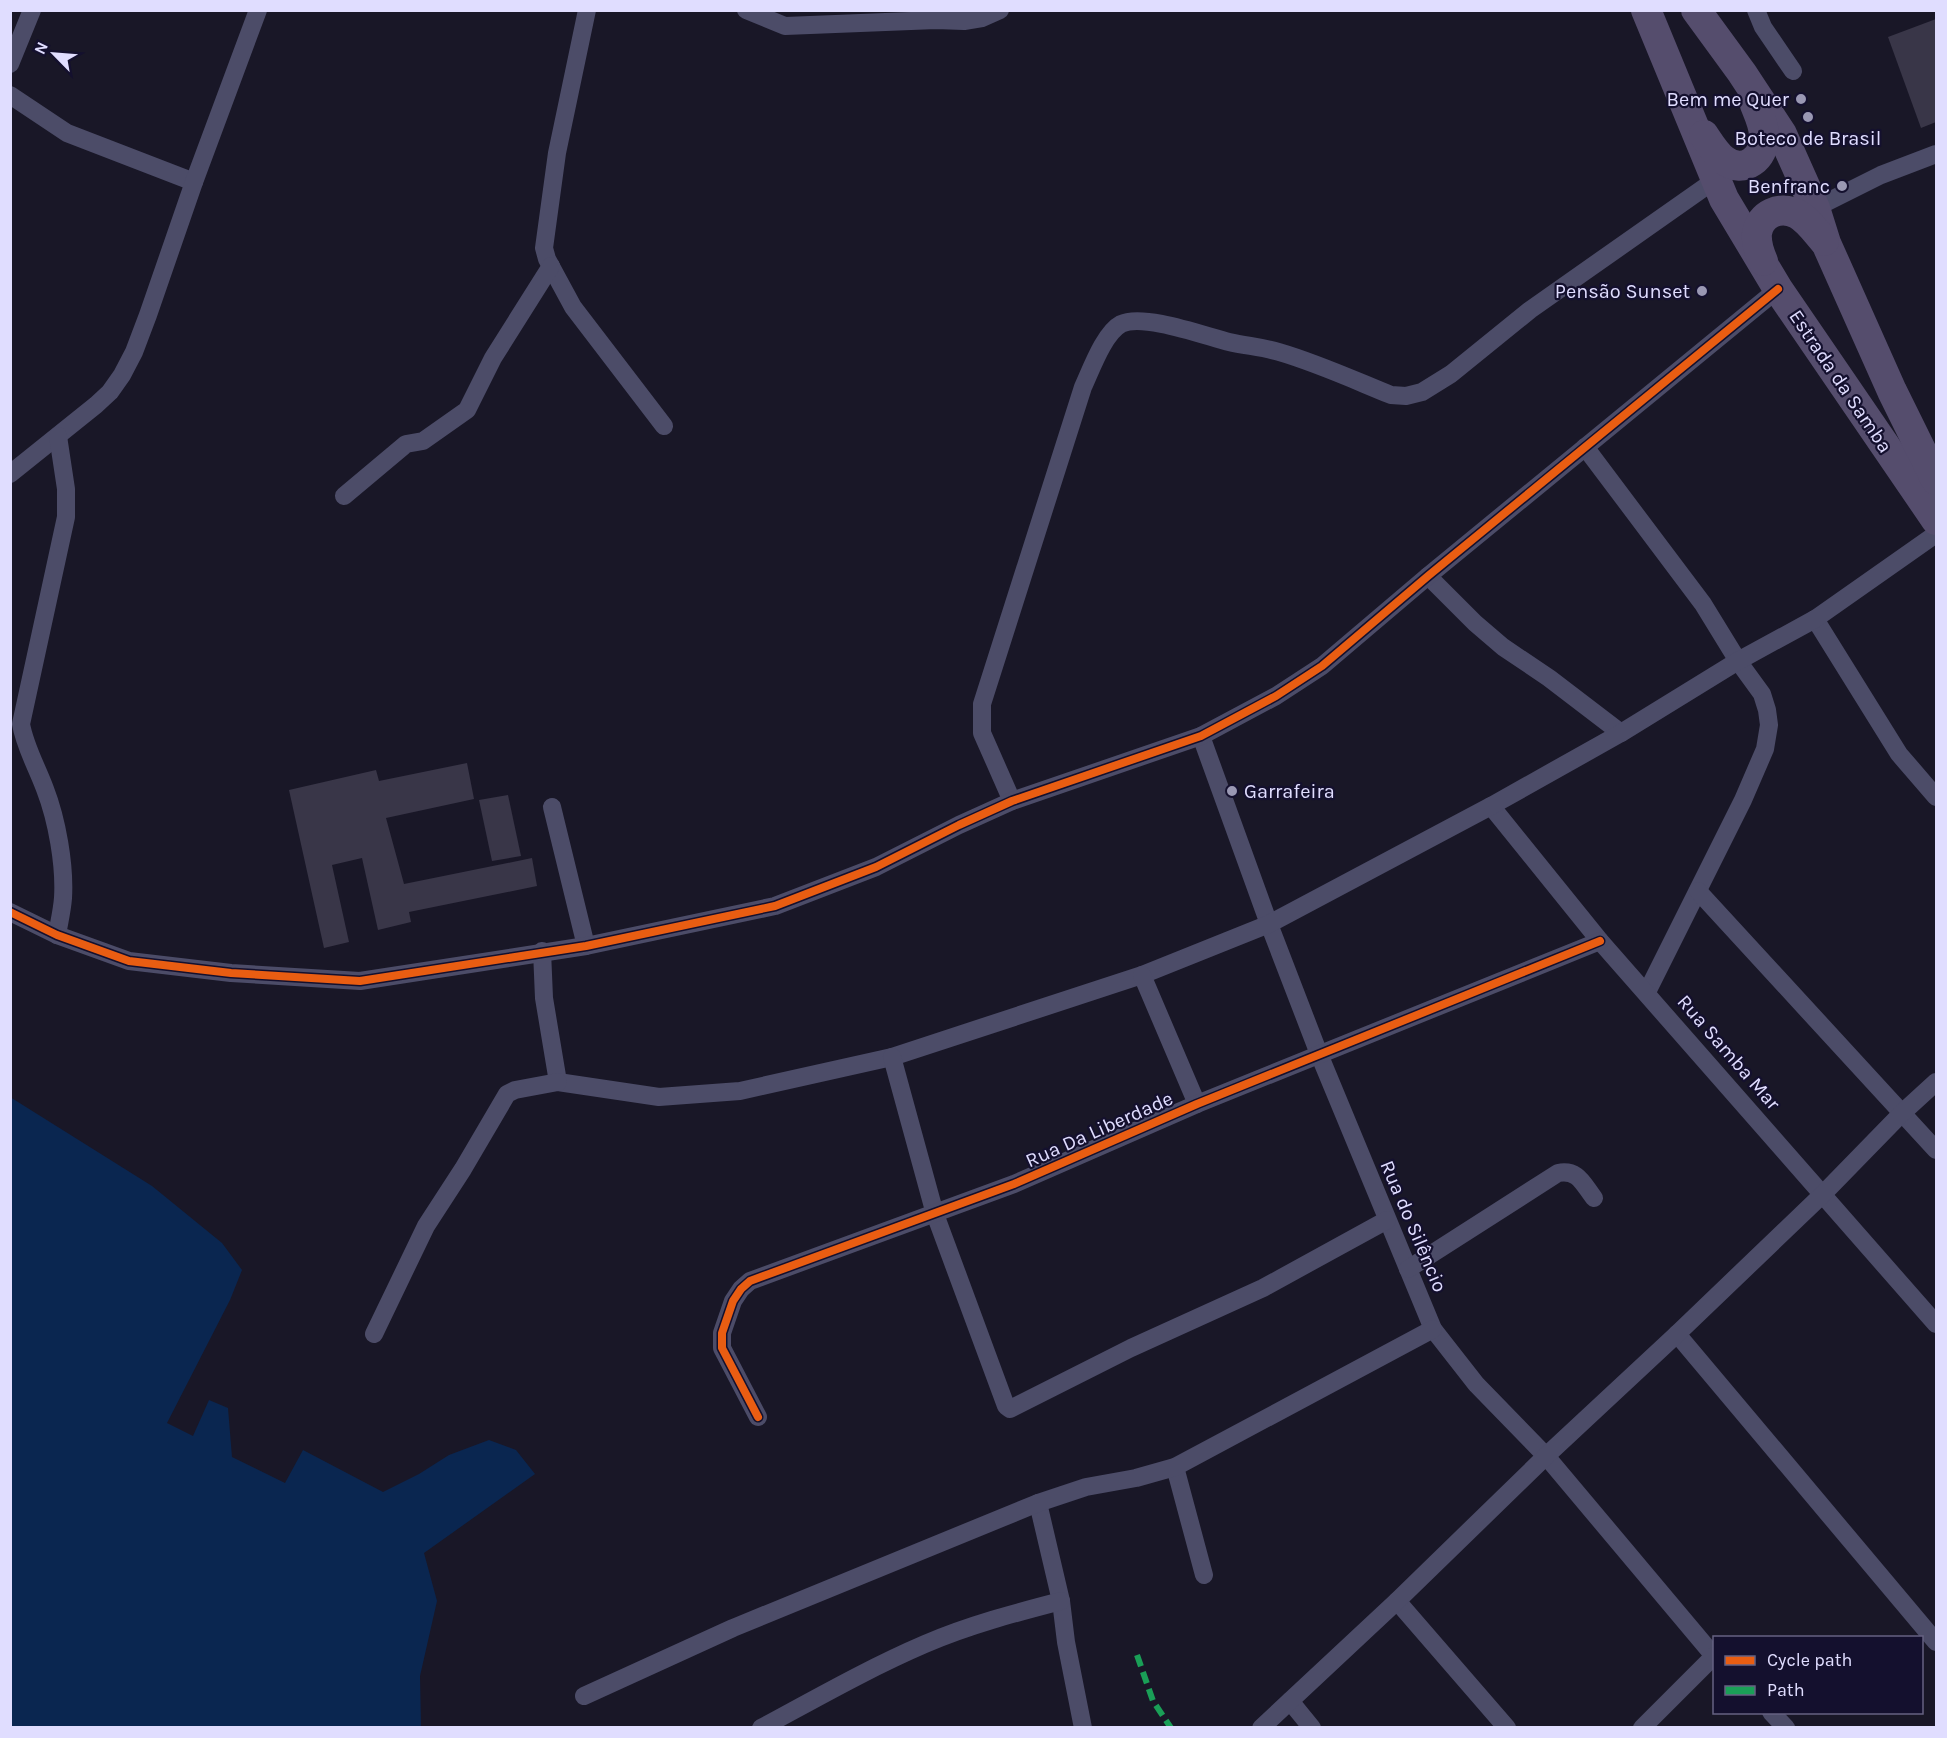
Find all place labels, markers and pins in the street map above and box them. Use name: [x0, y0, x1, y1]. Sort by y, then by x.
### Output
place label: Bem me Quer: [1666, 88, 1790, 111]
marker: Bem me Quer: [1794, 92, 1808, 106]
marker: Boteco de Brasil: [1801, 110, 1815, 124]
place label: Boteco de Brasil: [1735, 127, 1881, 150]
place label: Benfranc: [1748, 175, 1830, 198]
marker: Benfranc: [1835, 179, 1849, 193]
place label: Pensão Sunset: [1555, 280, 1690, 303]
marker: Pensão Sunset: [1695, 284, 1709, 298]
place label: Garrafeira: [1244, 780, 1335, 803]
marker: Garrafeira: [1225, 784, 1239, 798]

